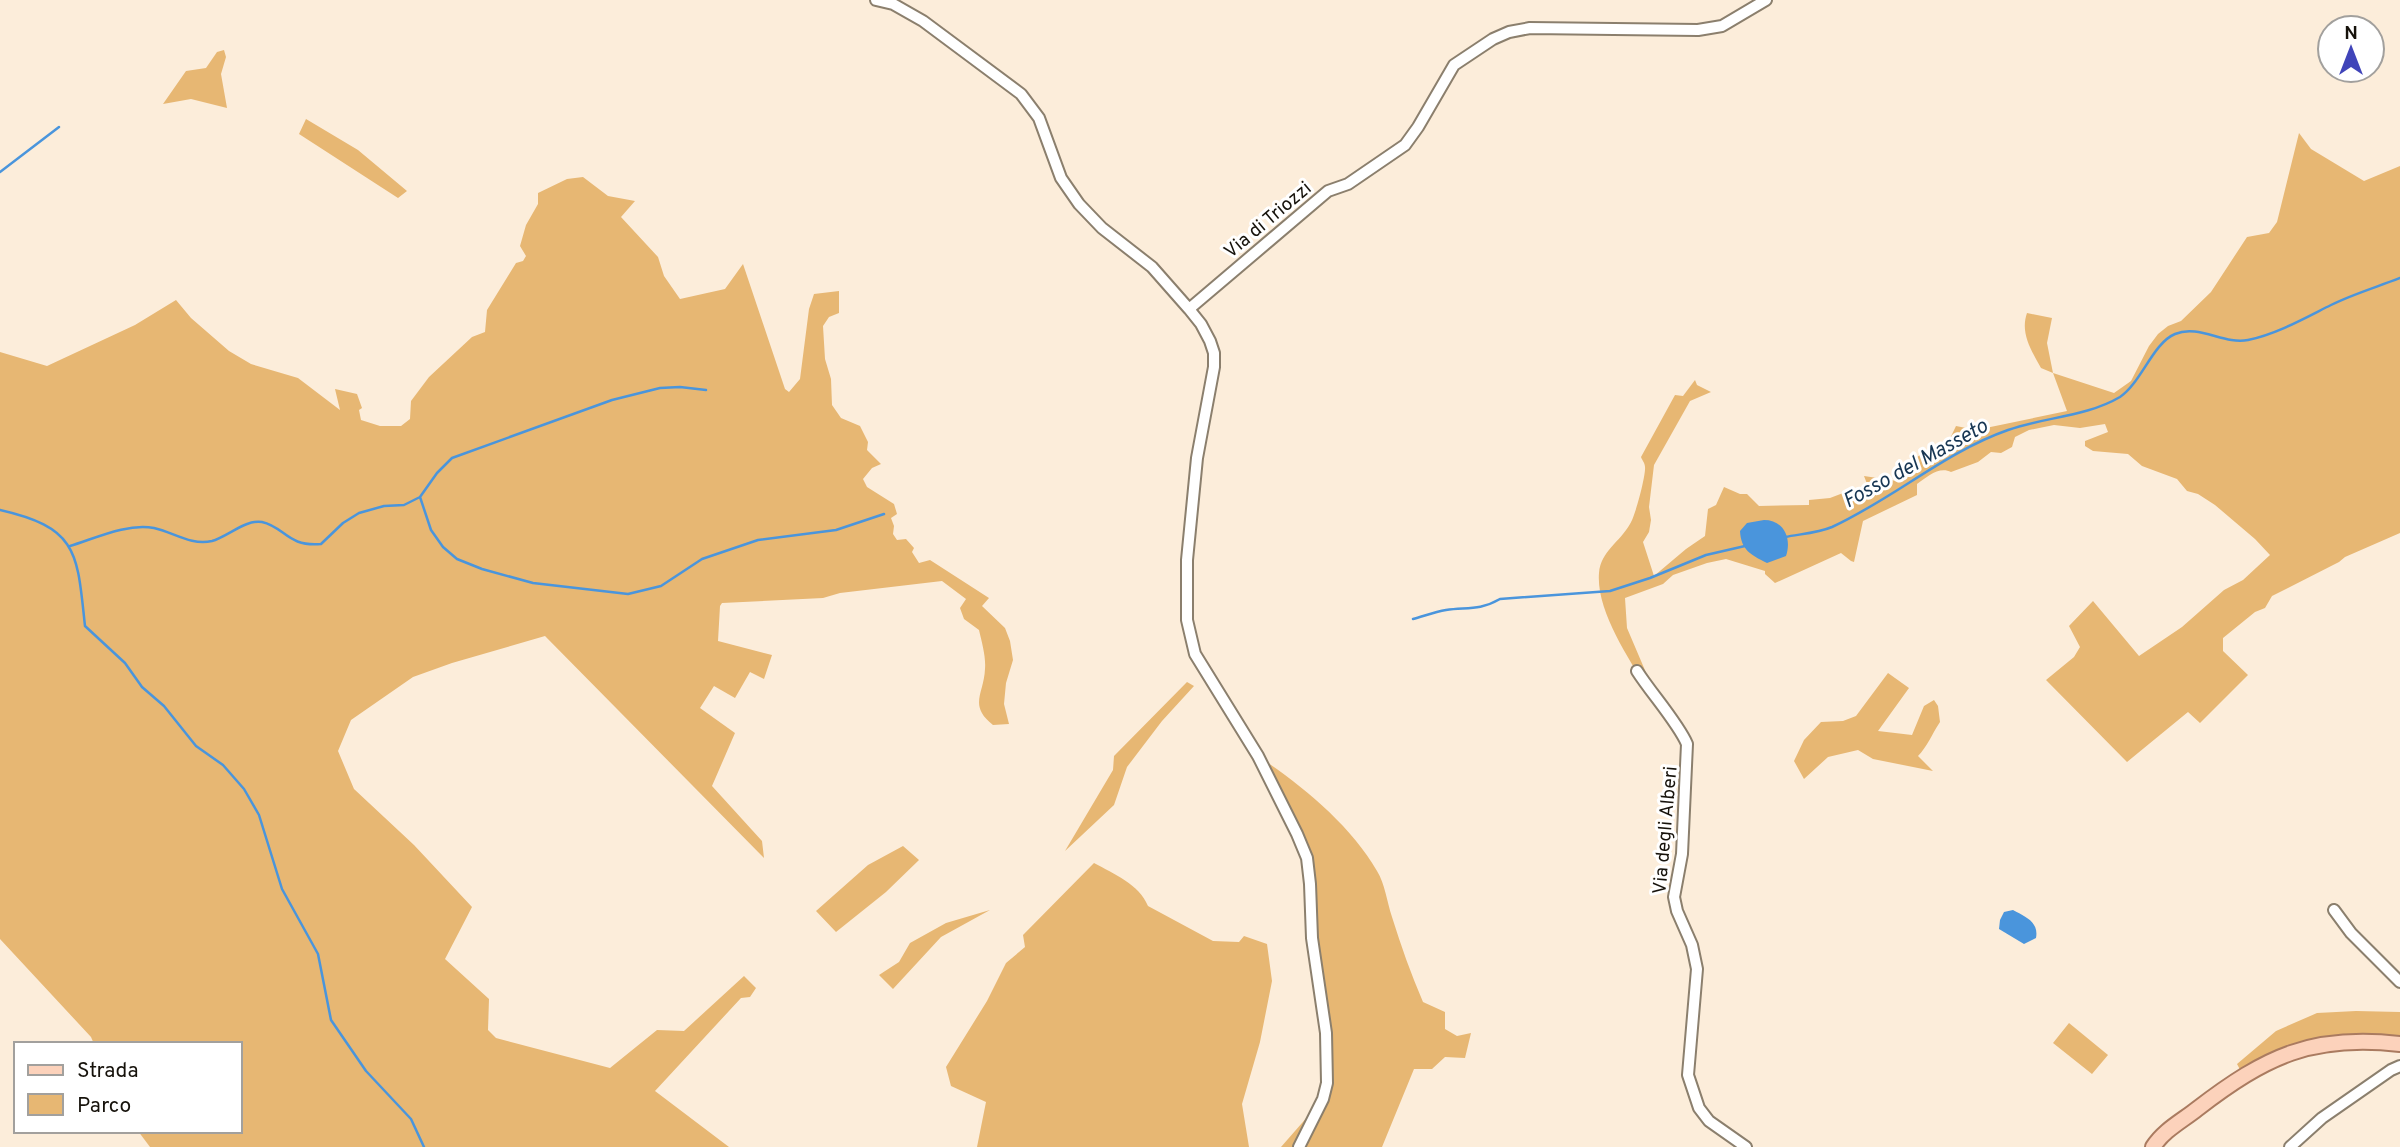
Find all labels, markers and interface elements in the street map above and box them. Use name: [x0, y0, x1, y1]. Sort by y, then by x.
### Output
north arrow: [2316, 14, 2386, 84]
text: N: [2344, 22, 2358, 46]
street label: Via di Triozzi: [1220, 177, 1317, 264]
water label: Fosso del Masseto: [1838, 413, 1994, 515]
street label: Via degli Alberi: [1648, 765, 1684, 895]
legend: [14, 1042, 242, 1133]
text: Strada: [77, 1058, 138, 1085]
text: Parco: [77, 1093, 131, 1120]

